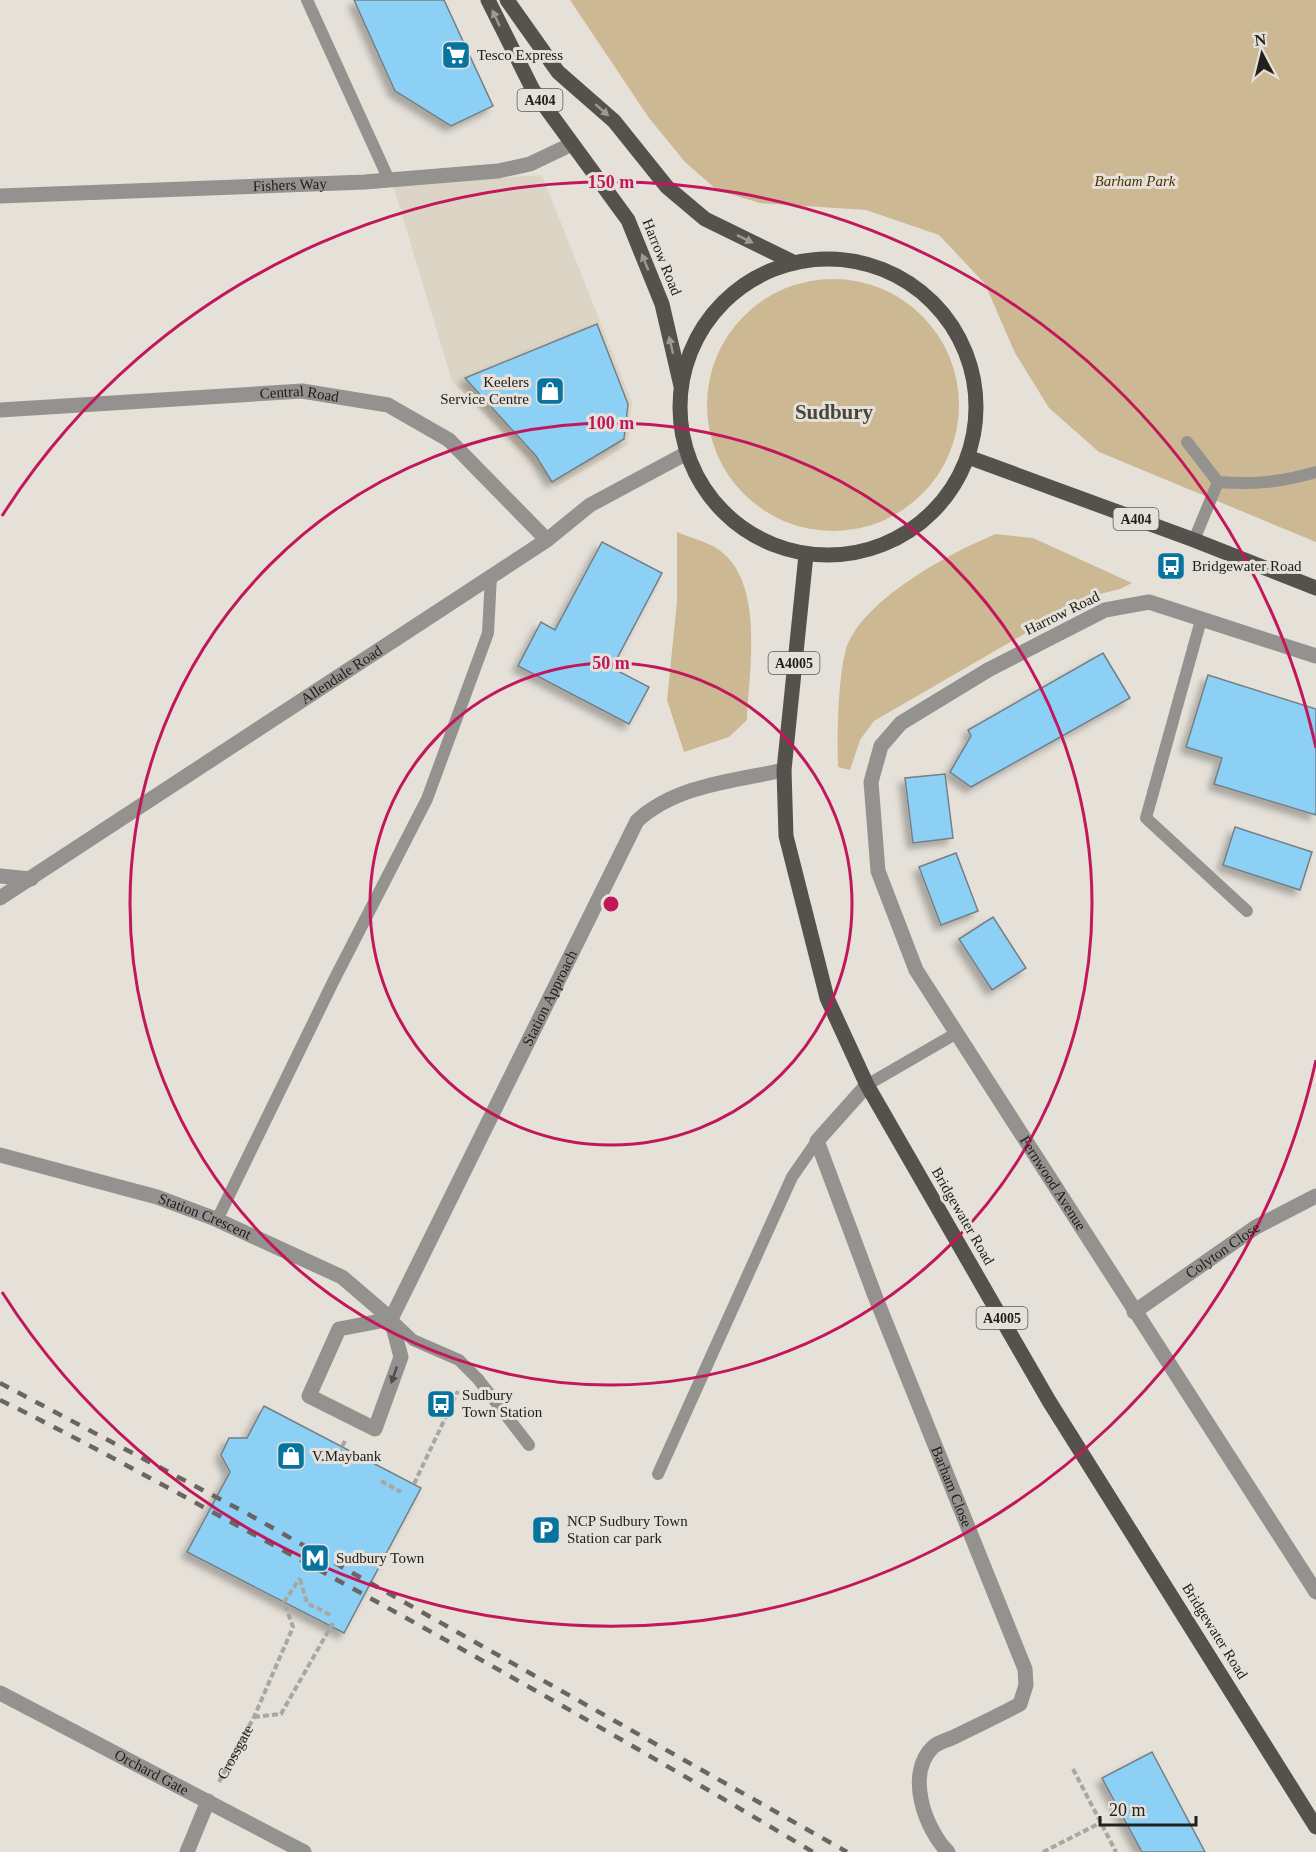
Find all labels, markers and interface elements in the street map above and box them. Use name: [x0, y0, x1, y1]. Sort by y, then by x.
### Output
one-way arrow: [491, 10, 500, 27]
north arrow: [1232, 24, 1292, 84]
text: N: [1253, 30, 1267, 49]
supermarket icon: Tesco Express: [440, 39, 472, 71]
place label: Tesco Express: [477, 47, 563, 63]
road number: A404: [518, 89, 562, 111]
one-way arrow: [594, 103, 609, 117]
text: 150 m: [588, 172, 634, 192]
park label: Barham Park: [1095, 173, 1176, 189]
street label: Fishers Way: [253, 175, 328, 194]
street label: Harrow Road: [639, 216, 685, 298]
one-way arrow: [736, 234, 753, 243]
one-way arrow: [640, 253, 649, 271]
one-way arrow: [666, 336, 676, 355]
place label: Keelers Service Centre: [440, 374, 529, 407]
shop icon: Keelers Service Centre: [534, 375, 566, 407]
street label: Central Road: [259, 383, 341, 405]
district label: Sudbury: [795, 400, 874, 424]
text: 100 m: [588, 413, 634, 433]
road number: A404: [1114, 508, 1158, 530]
bus stop icon: Bridgewater Road: [1155, 550, 1187, 582]
place label: Bridgewater Road: [1192, 558, 1302, 574]
street label: Harrow Road: [1022, 588, 1102, 638]
street label: Allendale Road: [298, 642, 385, 707]
road number: A4005: [768, 652, 820, 674]
text: 50 m: [592, 653, 630, 673]
centre of rings: [601, 894, 621, 914]
street label: Station Approach: [519, 947, 580, 1048]
street label: Fernwood Avenue: [1017, 1133, 1089, 1234]
street label: Bridgewater Road: [929, 1165, 998, 1268]
street label: Station Crescent: [156, 1190, 254, 1243]
street label: Colyton Close: [1183, 1219, 1263, 1281]
road number: A4005: [976, 1307, 1028, 1329]
one-way arrow: [389, 1366, 399, 1384]
place label: Sudbury Town Station: [462, 1387, 543, 1420]
bus stop icon: Sudbury Town Station: [425, 1388, 457, 1420]
shop icon: V.Maybank: [275, 1440, 307, 1472]
street label: Barham Close: [928, 1444, 975, 1530]
place label: V.Maybank: [312, 1448, 382, 1464]
place label: NCP Sudbury Town Station car park: [567, 1513, 688, 1546]
parking icon: NCP Sudbury Town Station car park: [530, 1514, 562, 1546]
metro station icon: Sudbury Town: [299, 1542, 331, 1574]
place label: Sudbury Town: [336, 1550, 425, 1566]
street label: Bridgewater Road: [1179, 1580, 1251, 1682]
street label: Crossgate: [214, 1722, 256, 1782]
street label: Orchard Gate: [112, 1746, 192, 1798]
scale bar: [1100, 1789, 1196, 1827]
text: 20 m: [1109, 1800, 1146, 1820]

